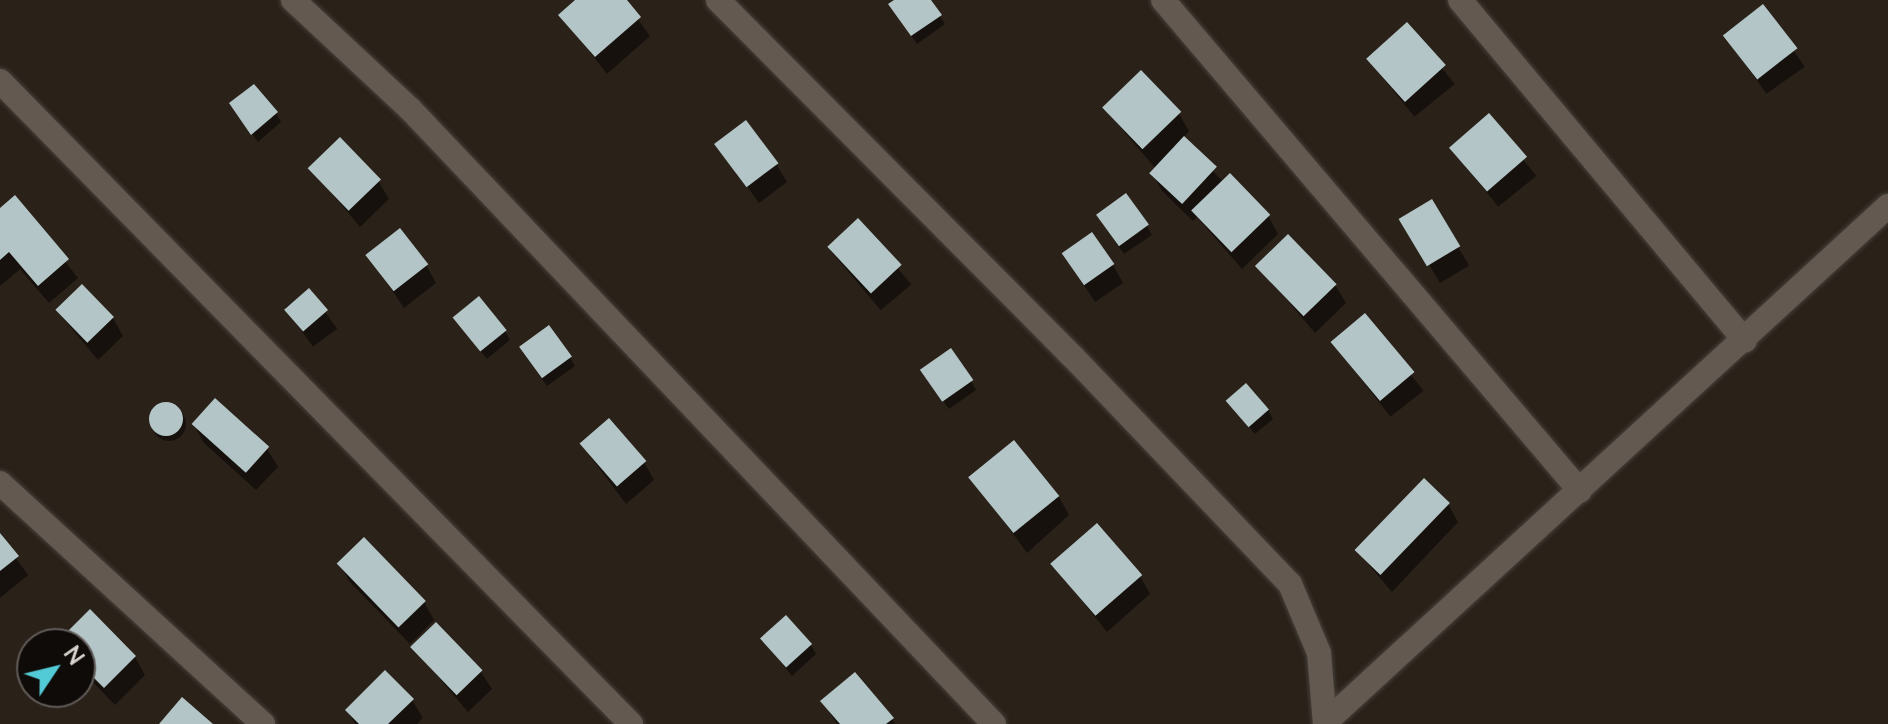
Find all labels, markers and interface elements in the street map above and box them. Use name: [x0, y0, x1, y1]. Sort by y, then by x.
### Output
north arrow: [16, 628, 96, 708]
text: N: [59, 640, 90, 670]

